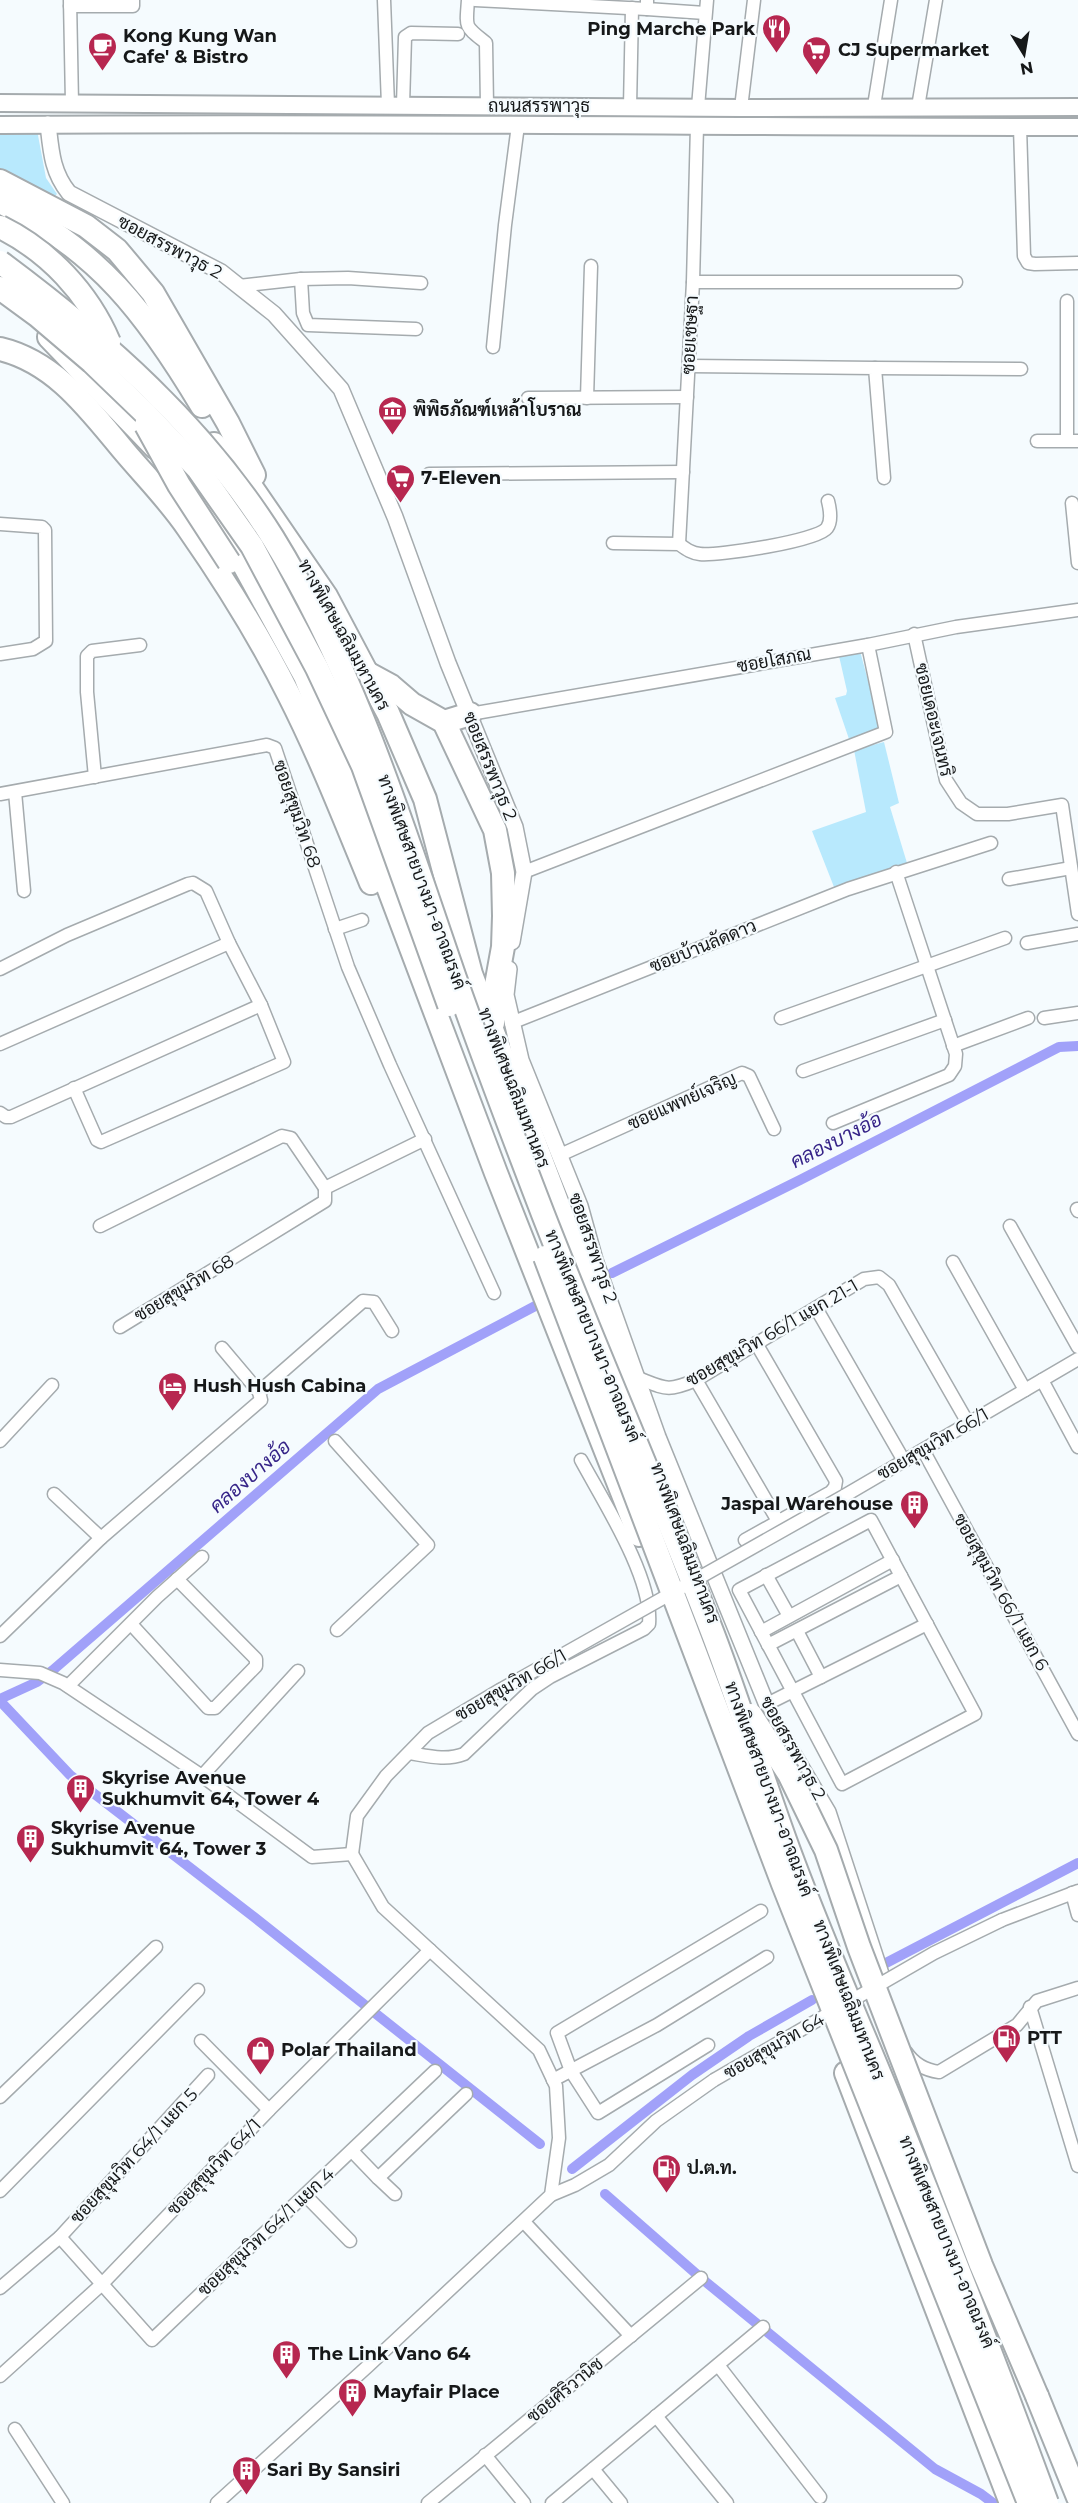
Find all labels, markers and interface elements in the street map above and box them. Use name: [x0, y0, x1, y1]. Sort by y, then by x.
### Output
restaurant icon: Ping Marche Park: [760, 13, 792, 55]
place label: Ping Marche Park: [587, 18, 755, 40]
north arrow: [994, 24, 1054, 84]
place label: Kong Kung Wan Cafe' & Bistro: [123, 25, 277, 68]
cafe icon: Kong Kung Wan Cafe' & Bistro: [86, 30, 118, 72]
supermarket icon: CJ Supermarket: [801, 34, 833, 76]
place label: CJ Supermarket: [838, 39, 990, 61]
text: N: [1019, 58, 1035, 79]
street label: ถนนสรรพาวุธ: [488, 95, 590, 118]
street label: ซอยสรรพาวุธ 2: [113, 210, 226, 285]
street label: ซอยเชษฐา: [677, 295, 704, 375]
museum icon: พิพิธภัณฑ์เหล้าโบราณ: [376, 394, 408, 436]
place label: พิพิธภัณฑ์เหล้าโบราณ: [413, 397, 582, 421]
supermarket icon: 7-Eleven: [384, 462, 416, 504]
place label: 7-Eleven: [421, 467, 501, 489]
street label: ทางพิเศษเฉลิมมหานคร: [293, 555, 395, 715]
street label: ซอยโสภณ: [735, 641, 813, 677]
street label: ซอยเดอะเจนทริ: [910, 661, 958, 779]
street label: ซอยสรรพาวุธ 2: [457, 708, 522, 824]
street label: ซอยสุขุมวิท 68: [267, 757, 326, 871]
street label: ทางพิเศษสายบางนา-อาจณรงค์: [373, 771, 473, 993]
street label: ซอยบ้านลัดดาว: [646, 914, 760, 977]
street label: ทางพิเศษเฉลิมมหานคร: [473, 1005, 555, 1172]
street label: ซอยแพทย์เจริญ: [623, 1065, 740, 1135]
water label: คลองบางอ้อ: [786, 1106, 886, 1173]
street label: ซอยสรรพาวุธ 2: [563, 1190, 622, 1306]
street label: ทางพิเศษสายบางนา-อาจณรงค์: [540, 1226, 648, 1446]
street label: ซอยสุขุมวิท 68: [130, 1250, 238, 1327]
street label: ซอยสุขุมวิท 66/1 แยก 21-1: [682, 1275, 863, 1392]
hotel icon: Hush Hush Cabina: [156, 1370, 188, 1412]
place label: Hush Hush Cabina: [193, 1375, 366, 1397]
street label: ซอยสุขุมวิท 66/1: [873, 1403, 993, 1486]
water label: คลองบางอ้อ: [204, 1434, 295, 1518]
street label: ทางพิเศษเฉลิมมหานคร: [646, 1459, 724, 1627]
building icon: Jaspal Warehouse: [898, 1488, 930, 1530]
place label: Jaspal Warehouse: [720, 1493, 893, 1515]
street label: ซอยสุขุมวิท 66/1 แยก 6: [948, 1509, 1053, 1675]
street label: ซอยสุขุมวิท 66/1: [451, 1644, 571, 1727]
street label: ทางพิเศษสายบางนา-อาจณรงค์: [720, 1678, 820, 1900]
street label: ซอยสรรพาวุธ 2: [755, 1692, 831, 1804]
place label: Skyrise Avenue Sukhumvit 64, Tower 4: [102, 1767, 320, 1810]
building icon: Skyrise Avenue Sukhumvit 64, Tower 4: [65, 1772, 97, 1814]
place label: Skyrise Avenue Sukhumvit 64, Tower 3: [51, 1817, 267, 1860]
building icon: Skyrise Avenue Sukhumvit 64, Tower 3: [14, 1822, 46, 1864]
street label: ทางพิเศษเฉลิมมหานคร: [808, 1917, 890, 2084]
street label: ซอยสุขุมวิท 64: [720, 2008, 829, 2085]
fuel station icon: PTT: [990, 2022, 1022, 2064]
place label: PTT: [1027, 2027, 1063, 2049]
shop icon: Polar Thailand: [244, 2034, 276, 2076]
place label: Polar Thailand: [281, 2039, 417, 2061]
street label: ซอยสุขุมวิท 64/1 แยก 5: [66, 2084, 203, 2229]
street label: ซอยสุขุมวิท 64/1: [162, 2114, 267, 2221]
street label: ทางพิเศษสายบางนา-อาจณรงค์: [894, 2132, 1002, 2352]
fuel station icon: ป.ต.ท.: [650, 2152, 682, 2194]
place label: ป.ต.ท.: [687, 2157, 737, 2179]
street label: ซอยสุขุมวิท 64/1 แยก 4: [193, 2163, 340, 2302]
building icon: The Link Vano 64: [271, 2338, 303, 2380]
place label: The Link Vano 64: [308, 2343, 471, 2365]
street label: ซอยศิริวานิช: [522, 2353, 608, 2427]
building icon: Mayfair Place: [336, 2376, 368, 2418]
place label: Mayfair Place: [373, 2381, 500, 2403]
building icon: Sari By Sansiri: [230, 2454, 262, 2496]
place label: Sari By Sansiri: [267, 2459, 401, 2481]

